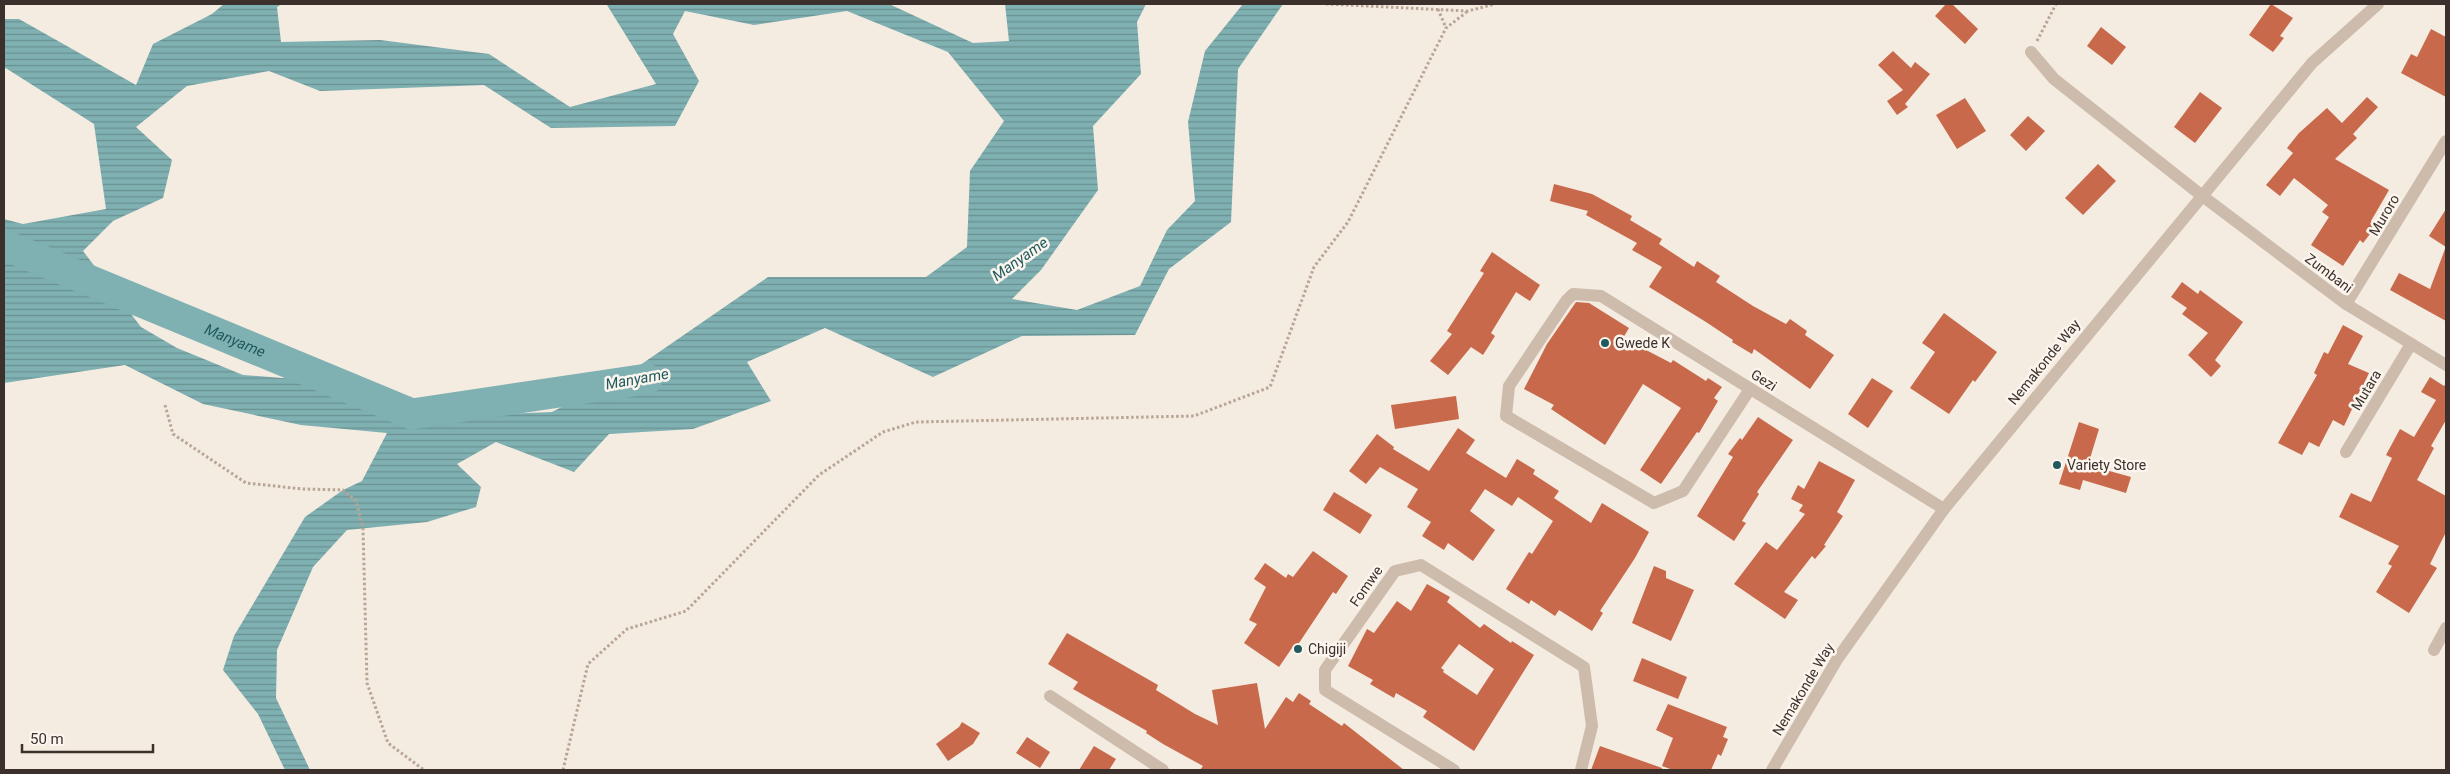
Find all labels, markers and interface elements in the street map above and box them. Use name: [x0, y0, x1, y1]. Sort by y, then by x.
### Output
street label: Muroro: [2366, 192, 2402, 238]
water label: Manyame: [989, 233, 1052, 285]
street label: Zumbani: [2302, 250, 2356, 296]
street label: Nemakonde Way: [2005, 316, 2084, 408]
water label: Manyame: [202, 320, 268, 361]
place label: Gwede K: [1615, 335, 1670, 351]
marker: Gwede K: [1599, 337, 1611, 349]
water label: Manyame: [604, 365, 670, 393]
street label: Gezi: [1748, 366, 1780, 394]
street label: Mutara: [2348, 367, 2384, 413]
place label: Variety Store: [2067, 457, 2146, 473]
marker: Variety Store: [2051, 459, 2063, 471]
street label: Fomwe: [1346, 563, 1386, 609]
street label: Nemakonde Way: [1769, 639, 1837, 738]
place label: Chigiji: [1308, 641, 1346, 657]
marker: Chigiji: [1292, 643, 1304, 655]
scale bar: [22, 722, 154, 754]
text: 50 m: [30, 730, 64, 748]

